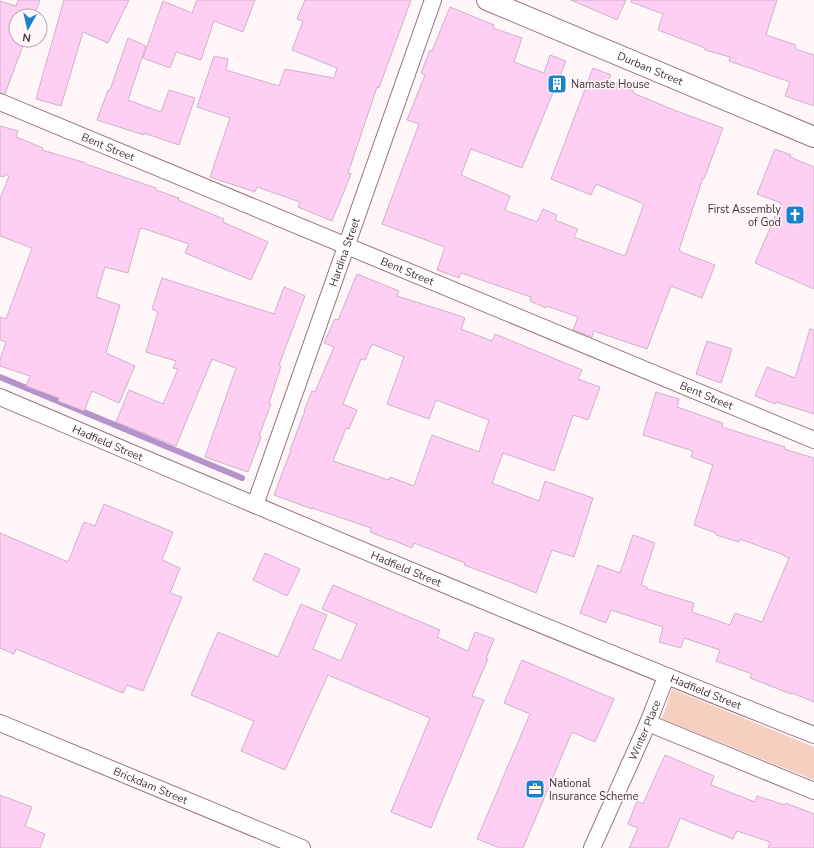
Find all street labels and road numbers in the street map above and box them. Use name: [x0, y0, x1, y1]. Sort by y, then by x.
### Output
street label: Durban Street: [615, 48, 685, 89]
street label: Bent Street: [79, 129, 137, 165]
street label: Hardina Street: [325, 216, 363, 289]
street label: Bent Street: [378, 253, 436, 289]
street label: Bent Street: [678, 378, 736, 413]
street label: Hadfield Street: [70, 421, 145, 464]
street label: Hadfield Street: [369, 547, 444, 590]
street label: Hadfield Street: [668, 671, 744, 713]
street label: Winter Place: [625, 698, 664, 763]
street label: Brickdam Street: [111, 763, 190, 807]

